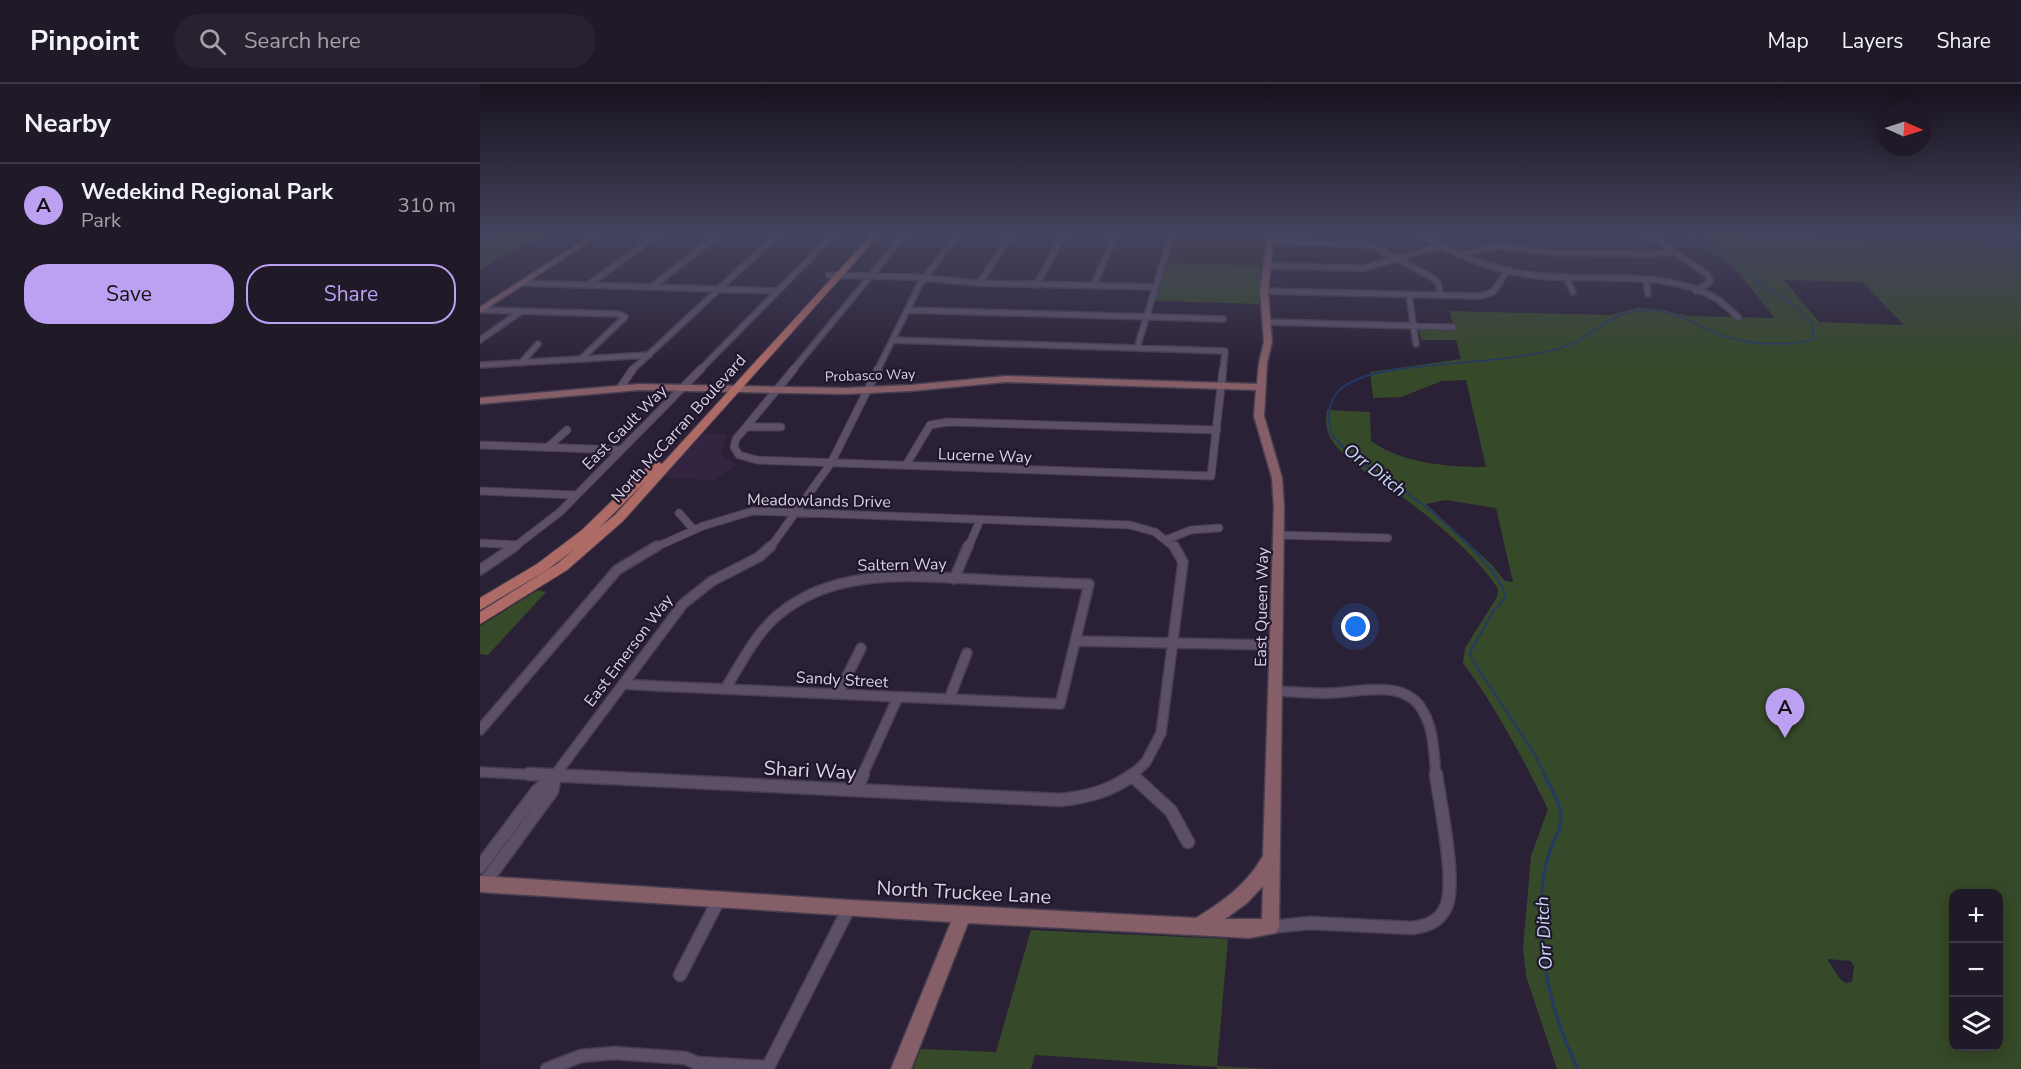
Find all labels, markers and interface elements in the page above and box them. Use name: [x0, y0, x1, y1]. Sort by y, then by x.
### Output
search box: [175, 14, 595, 68]
text: Pinpoint: [30, 22, 139, 60]
icon: search: [196, 25, 229, 58]
text: Search here: [244, 26, 361, 56]
text: Map: [1767, 27, 1809, 55]
text: Layers: [1842, 27, 1903, 55]
text: Share: [1936, 27, 1991, 55]
north arrow: [1877, 102, 1931, 156]
text: Nearby: [24, 106, 111, 141]
text: Wedekind Regional Park: [81, 177, 333, 207]
text: A: [36, 192, 51, 219]
text: 310 m: [398, 192, 456, 219]
text: Park: [81, 207, 121, 234]
button: Save: [24, 264, 234, 324]
button: Share: [246, 264, 456, 324]
street label: North McCarran Boulevard: [606, 350, 751, 507]
street label: Probasco Way: [824, 364, 916, 387]
street label: East Gault Way: [577, 380, 673, 475]
water label: Orr Ditch: [1339, 438, 1411, 502]
street label: Lucerne Way: [938, 443, 1033, 469]
street label: Meadowlands Drive: [747, 489, 891, 513]
street label: East Queen Way: [1250, 546, 1274, 667]
street label: Saltern Way: [857, 553, 948, 577]
street label: East Emerson Way: [579, 589, 679, 711]
your location: [1341, 612, 1370, 641]
street label: Sandy Street: [795, 667, 889, 693]
pin: A: [1766, 688, 1804, 738]
street label: Shari Way: [763, 755, 858, 786]
street label: North Truckee Lane: [876, 874, 1052, 911]
map controls: [1949, 889, 2003, 1051]
button: +: [1949, 889, 2003, 943]
water label: Orr Ditch: [1530, 896, 1558, 970]
button: −: [1949, 943, 2003, 997]
button: layers: [1949, 997, 2003, 1051]

